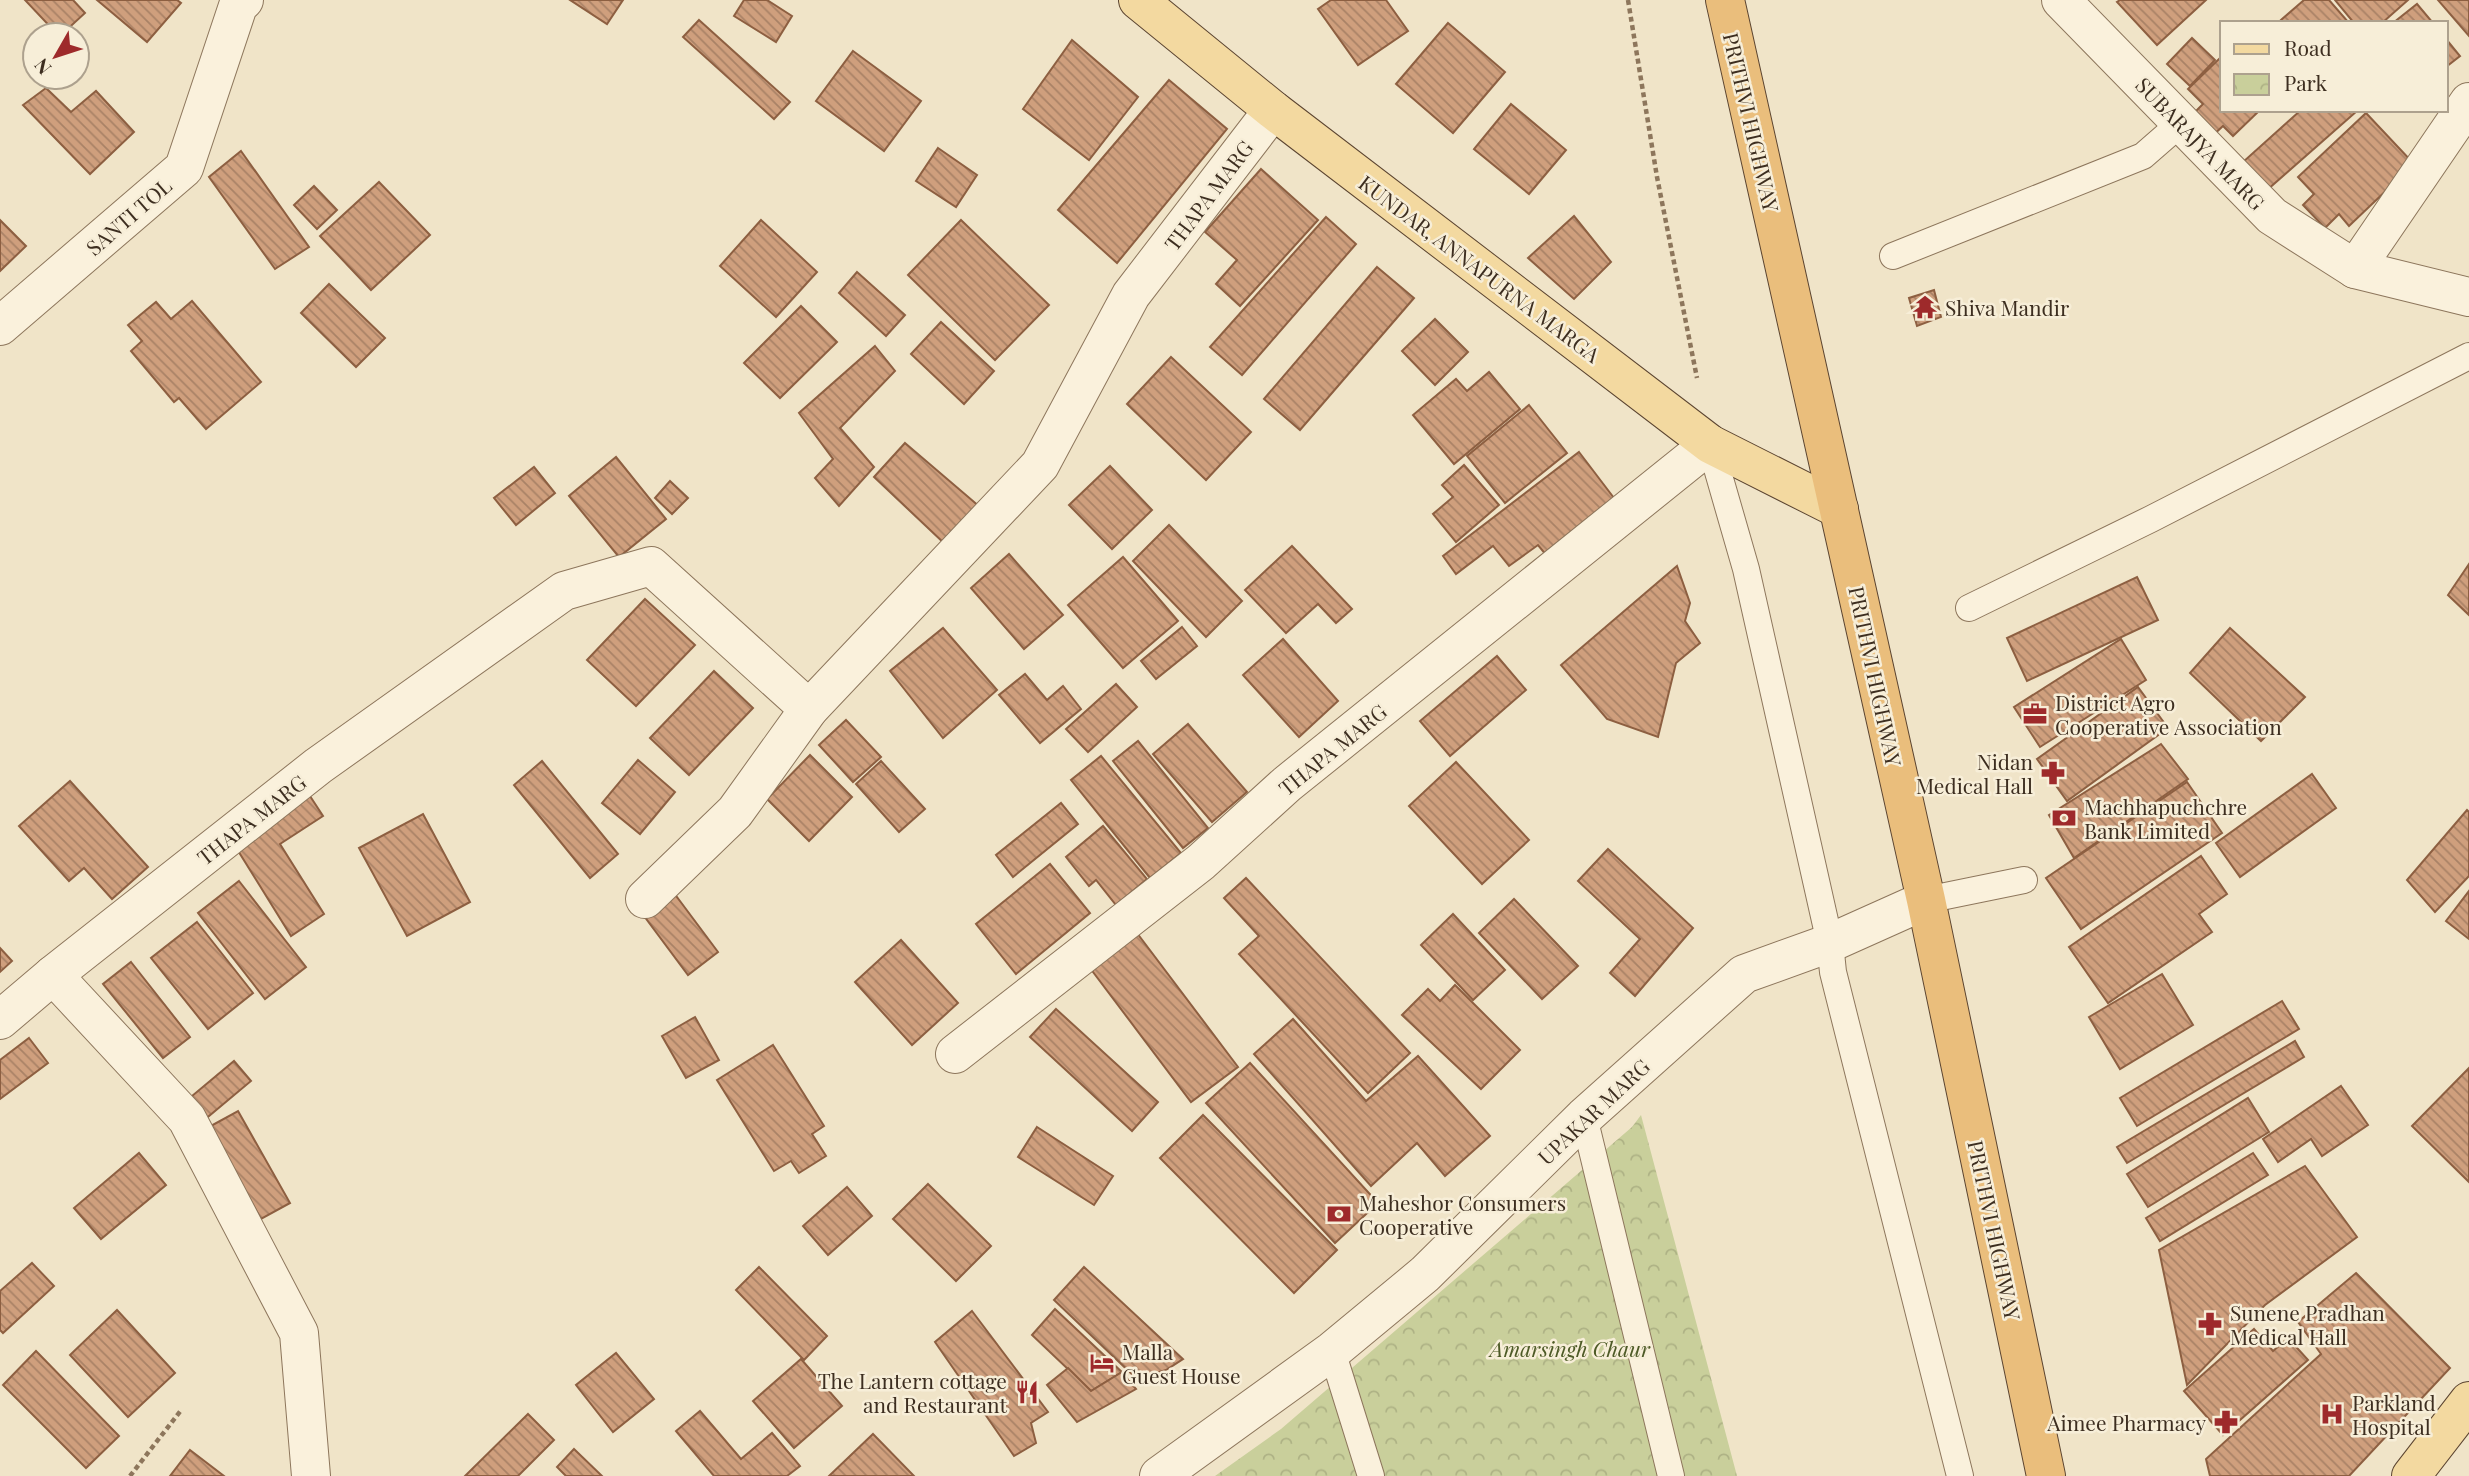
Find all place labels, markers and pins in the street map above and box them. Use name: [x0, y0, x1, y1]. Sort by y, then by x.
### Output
temple icon: Shiva Mandir: [1911, 293, 1939, 321]
place label: Shiva Mandir: [1945, 293, 2070, 321]
place label: District Agro Cooperative Association: [2055, 688, 2282, 740]
office icon: District Agro Cooperative Association: [2021, 700, 2049, 728]
place label: Nidan Medical Hall: [1916, 747, 2033, 799]
pharmacy icon: Nidan Medical Hall: [2039, 759, 2067, 787]
place label: Machhapuchchre Bank Limited: [2084, 792, 2247, 844]
bank icon: Machhapuchchre Bank Limited: [2050, 804, 2078, 832]
place label: Maheshor Consumers Cooperative: [1359, 1188, 1566, 1240]
bank icon: Maheshor Consumers Cooperative: [1325, 1200, 1353, 1228]
place label: Sunene Pradhan Medical Hall: [2230, 1298, 2385, 1350]
pharmacy icon: Sunene Pradhan Medical Hall: [2196, 1310, 2224, 1338]
place label: Malla Guest House: [1122, 1337, 1241, 1389]
hotel icon: Malla Guest House: [1088, 1349, 1116, 1377]
place label: The Lantern cottage and Restaurant: [818, 1366, 1008, 1418]
restaurant icon: The Lantern cottage and Restaurant: [1013, 1378, 1041, 1406]
place label: Parkland Hospital: [2352, 1388, 2436, 1440]
hospital icon: Parkland Hospital: [2318, 1400, 2346, 1428]
place label: Aimee Pharmacy: [2046, 1408, 2206, 1436]
pharmacy icon: Aimee Pharmacy: [2212, 1408, 2240, 1436]

